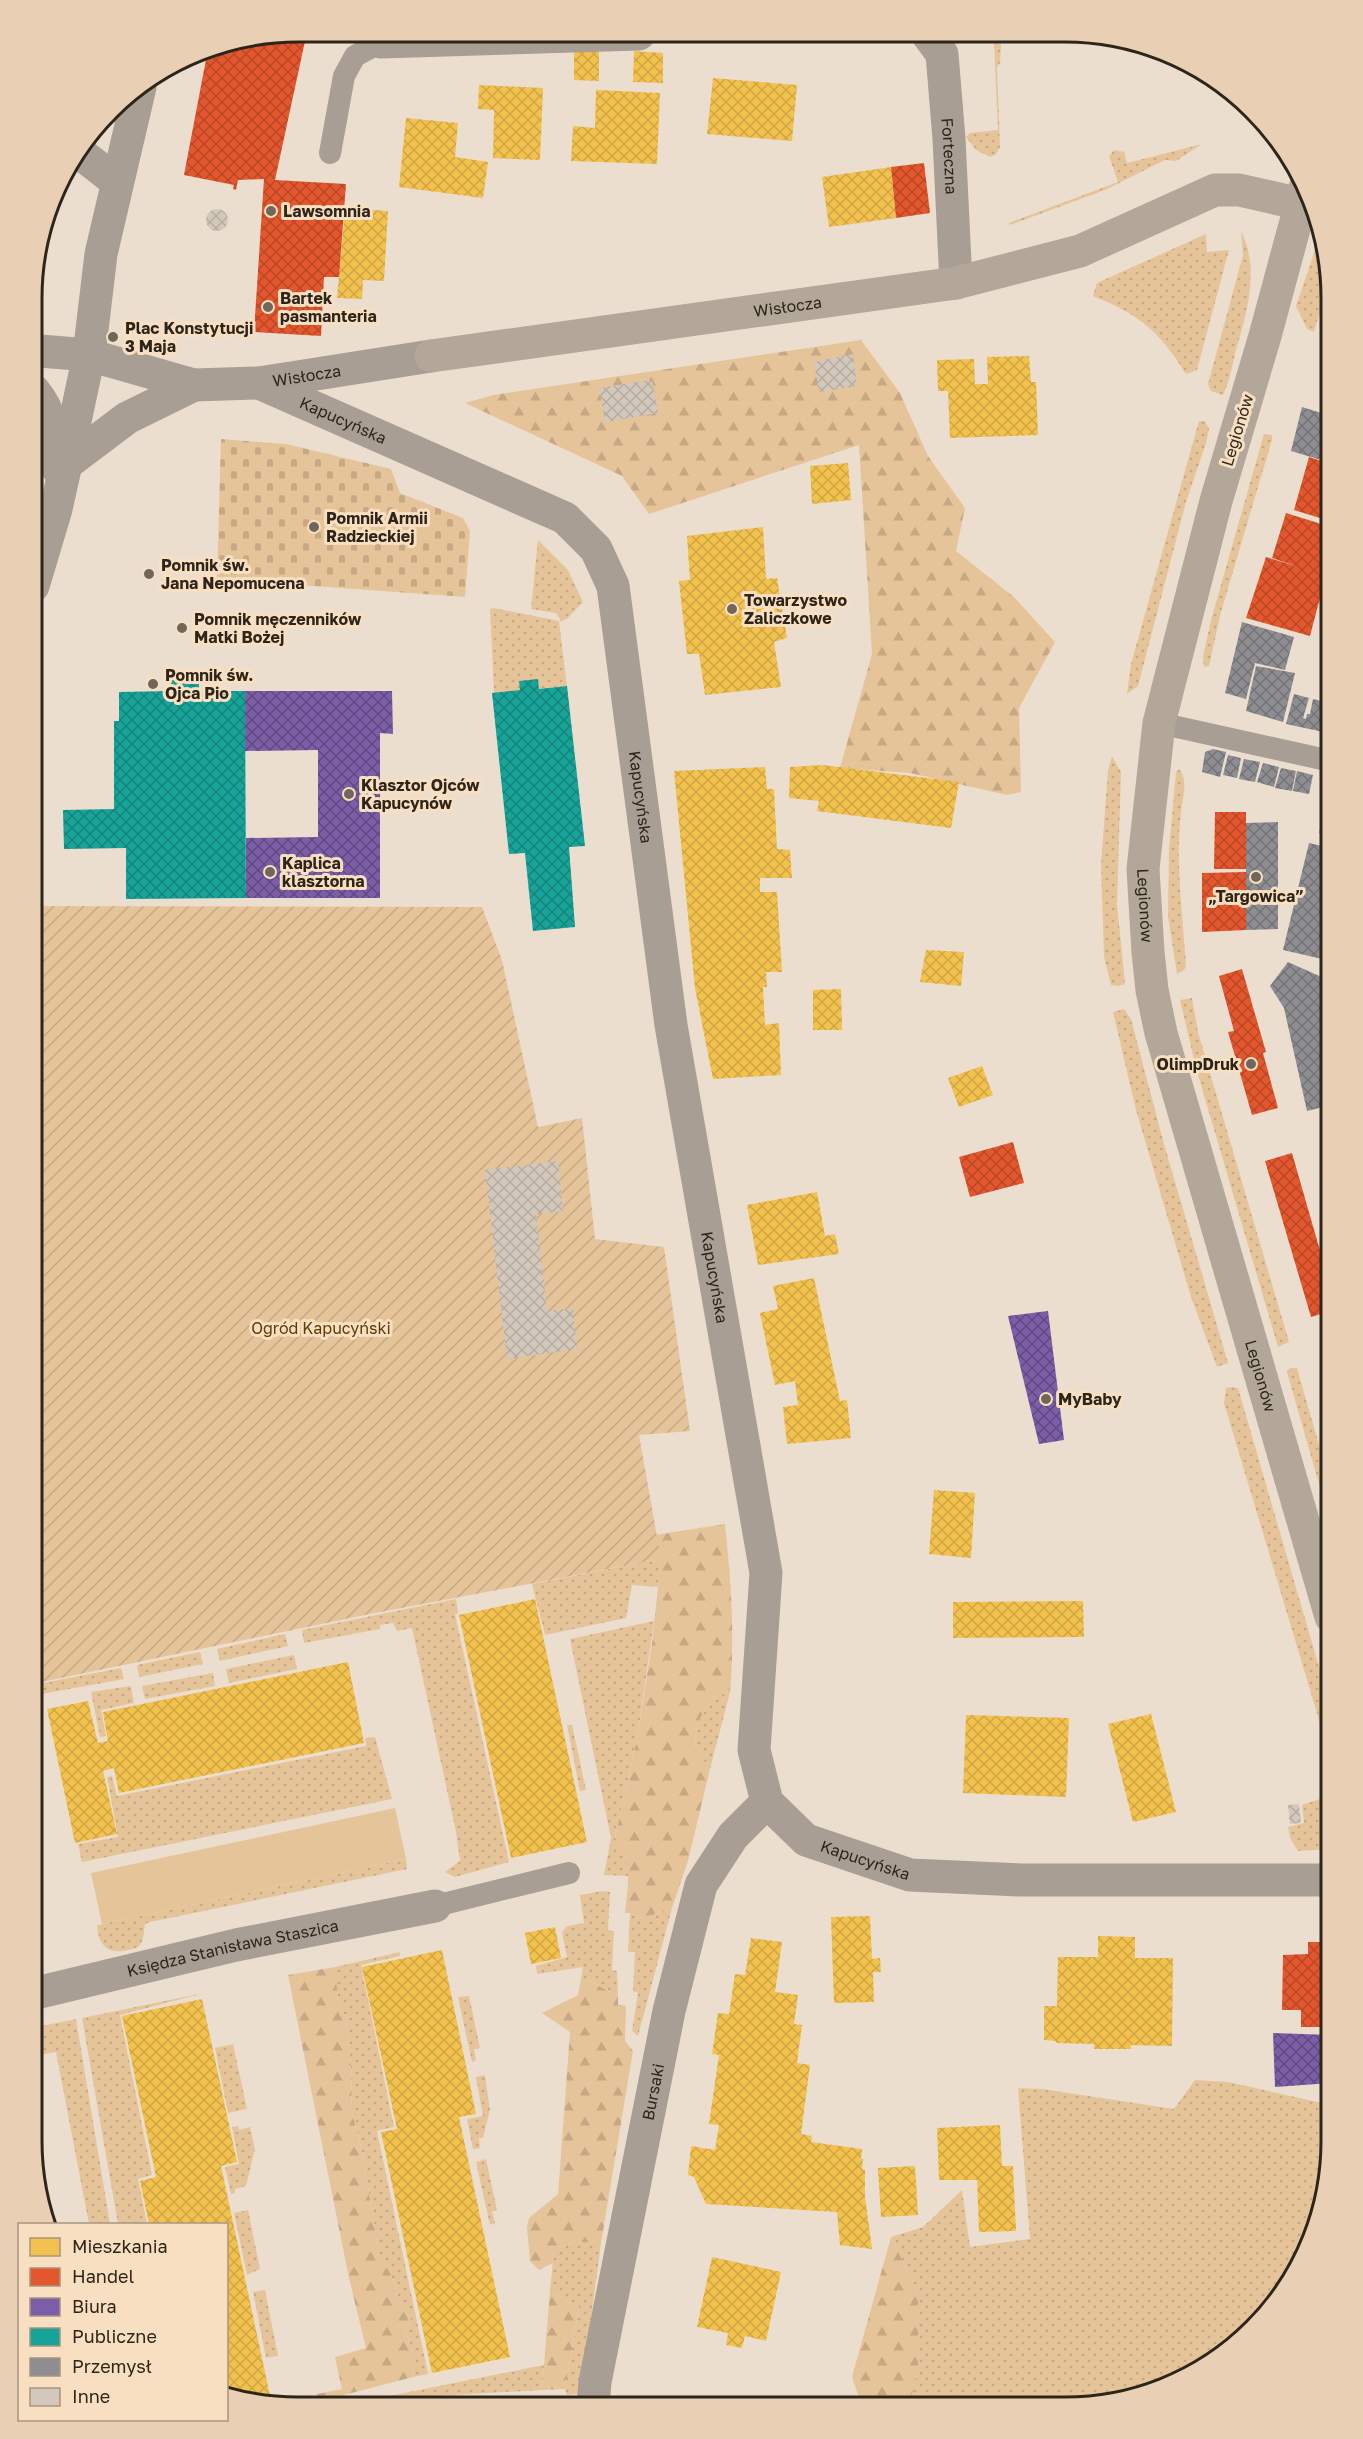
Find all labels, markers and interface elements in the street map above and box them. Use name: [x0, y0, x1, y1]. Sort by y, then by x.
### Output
street label: Forteczna: [937, 117, 962, 195]
place label: Lawsomnia: [283, 201, 371, 221]
marker: Lawsomnia: [264, 204, 278, 218]
place label: Bartek pasmanteria: [280, 288, 377, 326]
street label: Wisłocza: [752, 292, 823, 321]
marker: Bartek pasmanteria: [261, 300, 275, 314]
place label: Plac Konstytucji 3 Maja: [125, 318, 253, 356]
marker: Plac Konstytucji 3 Maja: [106, 330, 120, 344]
street label: Wisłocza: [271, 360, 342, 391]
street label: Kapucyńska: [297, 392, 390, 448]
street label: Legionów: [1217, 392, 1257, 468]
place label: Pomnik Armii Radzieckiej: [326, 508, 428, 546]
marker: Pomnik Armii Radzieckiej: [307, 520, 321, 534]
place label: Pomnik św. Jana Nepomucena: [161, 555, 305, 593]
marker: Pomnik św. Jana Nepomucena: [142, 567, 156, 581]
place label: Towarzystwo Zaliczkowe: [744, 590, 848, 628]
marker: Towarzystwo Zaliczkowe: [725, 602, 739, 616]
place label: Pomnik męczenników Matki Bożej: [194, 609, 362, 647]
marker: Pomnik męczenników Matki Bożej: [175, 621, 189, 635]
place label: Pomnik św. Ojca Pio: [165, 665, 253, 703]
marker: Pomnik św. Ojca Pio: [146, 677, 160, 691]
street label: Kapucyńska: [625, 750, 657, 845]
place label: Klasztor Ojców Kapucynów: [361, 775, 480, 813]
marker: Klasztor Ojców Kapucynów: [342, 787, 356, 801]
place label: Kaplica klasztorna: [282, 853, 364, 891]
marker: Kaplica klasztorna: [263, 865, 277, 879]
street label: Legionów: [1133, 868, 1157, 943]
marker: „Targowica”: [1249, 870, 1263, 884]
place label: „Targowica”: [1208, 886, 1304, 906]
place label: OlimpDruk: [1157, 1054, 1240, 1074]
marker: OlimpDruk: [1244, 1057, 1258, 1071]
street label: Kapucyńska: [697, 1230, 733, 1325]
park label: Ogród Kapucyński: [251, 1318, 391, 1338]
street label: Legionów: [1241, 1338, 1281, 1414]
place label: MyBaby: [1058, 1389, 1122, 1409]
marker: MyBaby: [1039, 1392, 1053, 1406]
street label: Kapucyńska: [818, 1836, 913, 1884]
street label: Księdza Stanisława Staszica: [125, 1915, 340, 1981]
street label: Bursaki: [637, 2062, 668, 2122]
legend: [18, 2223, 228, 2421]
text: Mieszkania: [72, 2235, 168, 2257]
text: Handel: [72, 2265, 134, 2287]
text: Biura: [72, 2295, 117, 2317]
text: Publiczne: [72, 2325, 157, 2347]
text: Przemysł: [72, 2355, 152, 2377]
text: Inne: [72, 2385, 110, 2407]

